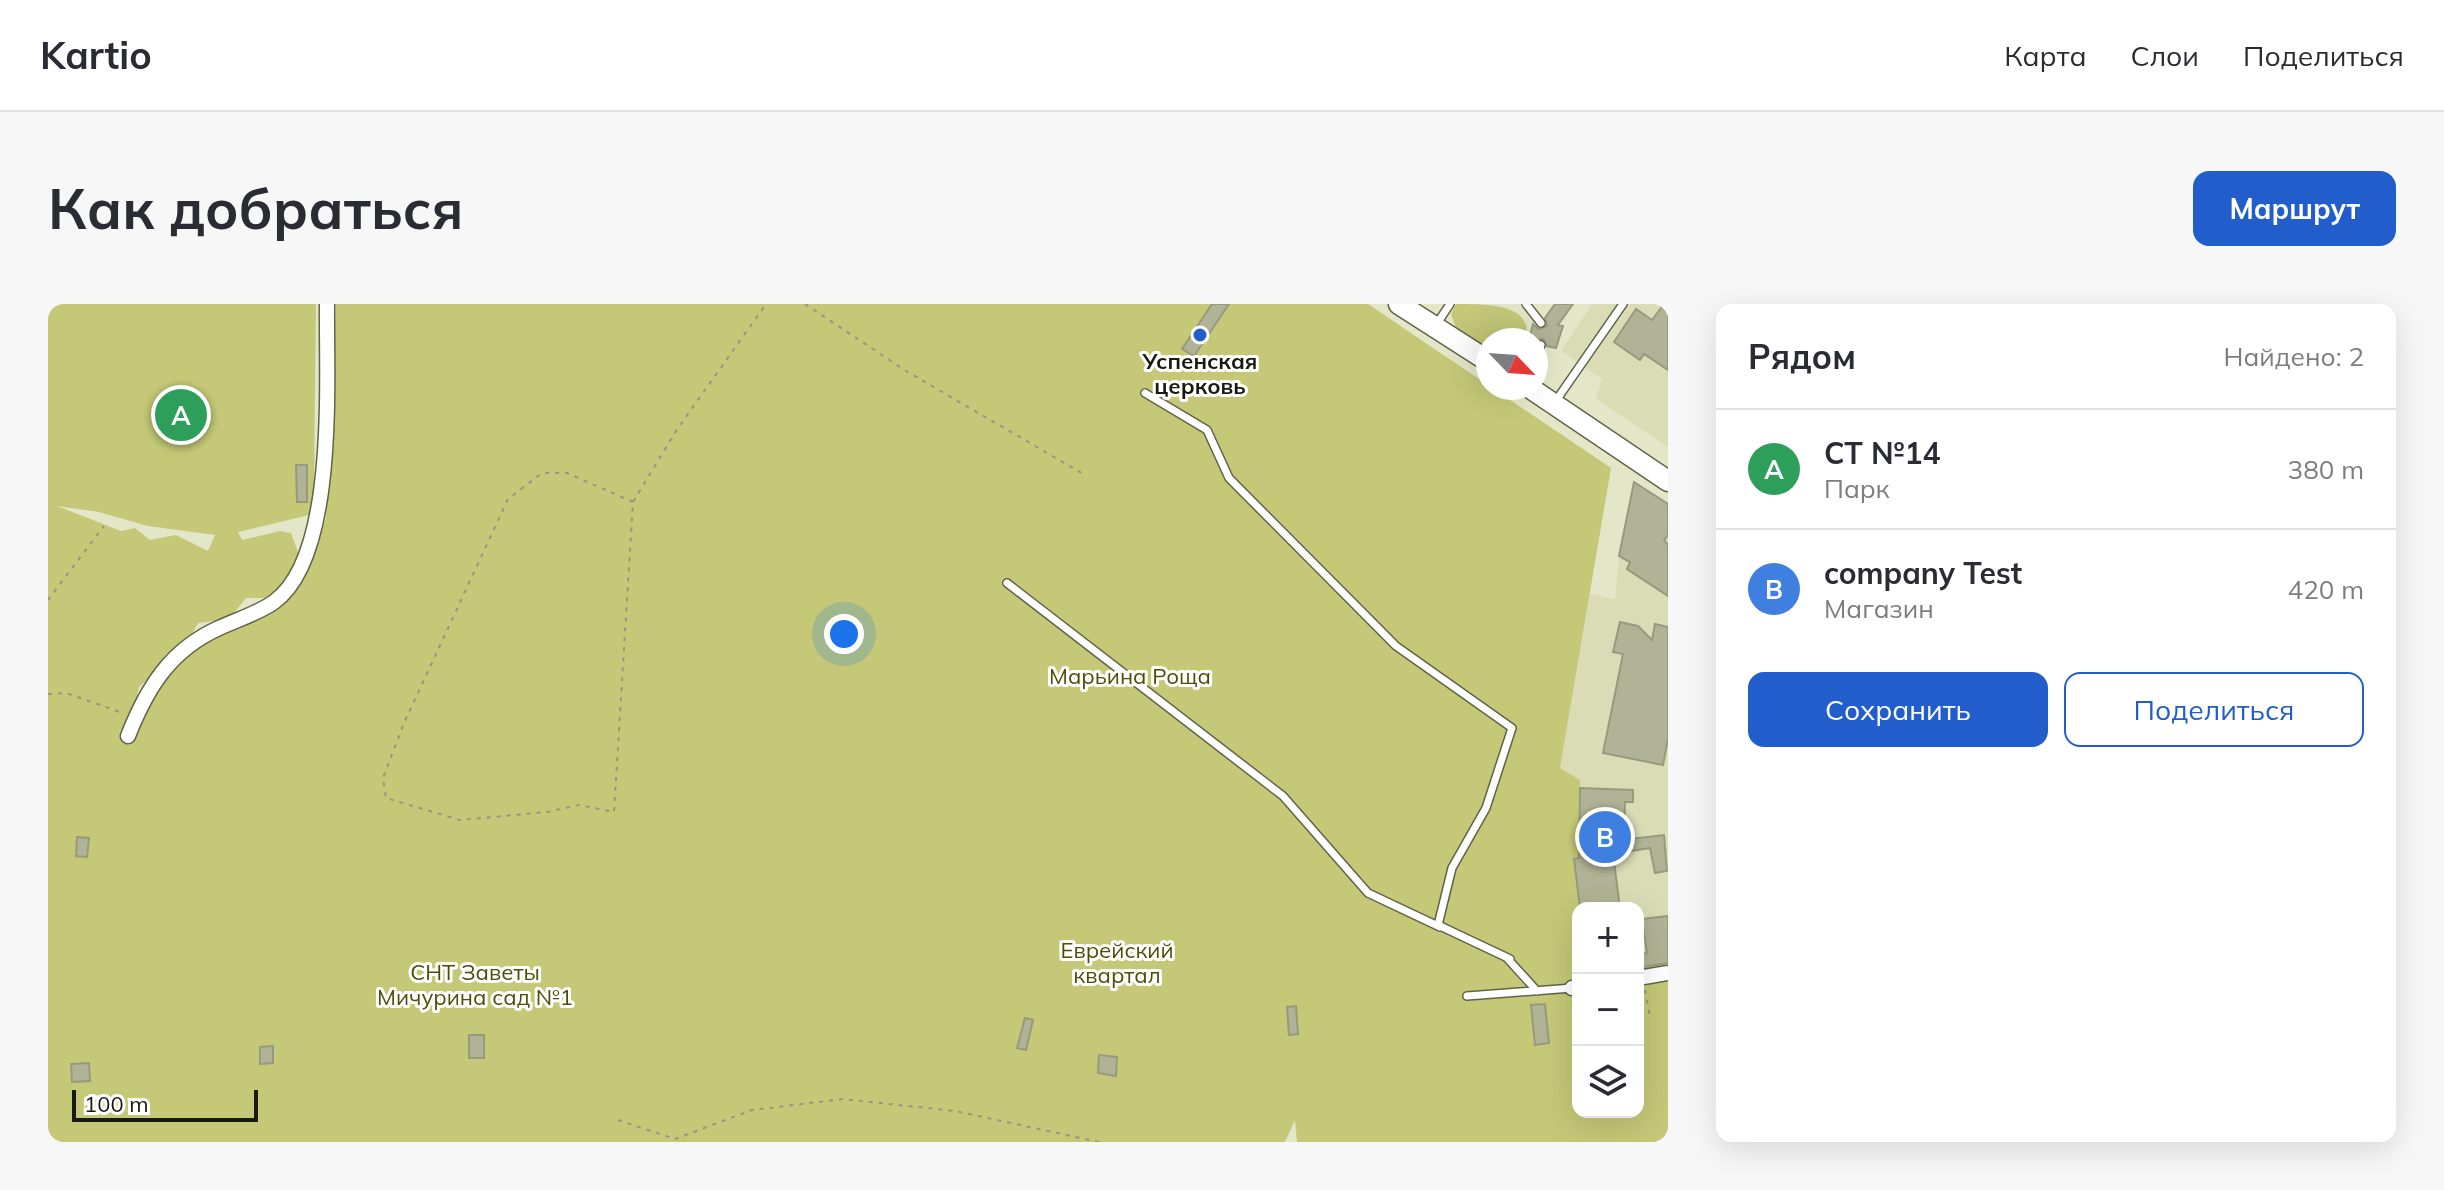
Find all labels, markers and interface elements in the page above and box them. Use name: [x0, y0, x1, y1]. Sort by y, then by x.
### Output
text: Kartio: [40, 31, 152, 79]
text: Карта: [2004, 38, 2087, 73]
text: Слои: [2131, 38, 2199, 73]
text: Поделиться: [2243, 38, 2404, 73]
button: Маршрут: [2193, 171, 2396, 246]
text: Как добраться: [48, 173, 463, 243]
marker: Успенская церковь: [1191, 326, 1209, 344]
north arrow: [1476, 328, 1548, 400]
text: Рядом: [1748, 335, 1856, 378]
text: Найдено: 2: [2224, 340, 2364, 373]
place label: Успенская церковь: [1142, 347, 1257, 400]
pin: A: [155, 385, 207, 445]
text: СТ №14: [1824, 434, 1941, 472]
text: A: [1764, 453, 1784, 486]
text: 380 m: [2288, 453, 2364, 486]
text: Парк: [1824, 472, 1890, 505]
text: company Test: [1824, 554, 2022, 592]
text: B: [1765, 573, 1783, 606]
text: 420 m: [2288, 573, 2364, 606]
text: Магазин: [1824, 592, 1934, 625]
your location: [824, 614, 864, 654]
park label: Марьина Роща: [1049, 662, 1211, 690]
button: Сохранить: [1748, 672, 2048, 747]
button: Поделиться: [2064, 672, 2364, 747]
pin: B: [1579, 807, 1631, 867]
map controls: [1572, 902, 1644, 1118]
button: +: [1572, 902, 1644, 974]
park label: Еврейский квартал: [1060, 936, 1174, 989]
park label: СНТ Заветы Мичурина сад №1: [377, 958, 573, 1011]
button: −: [1572, 974, 1644, 1046]
button: layers: [1572, 1046, 1644, 1118]
scale bar: [72, 1086, 258, 1122]
text: 100 m: [84, 1090, 149, 1118]

